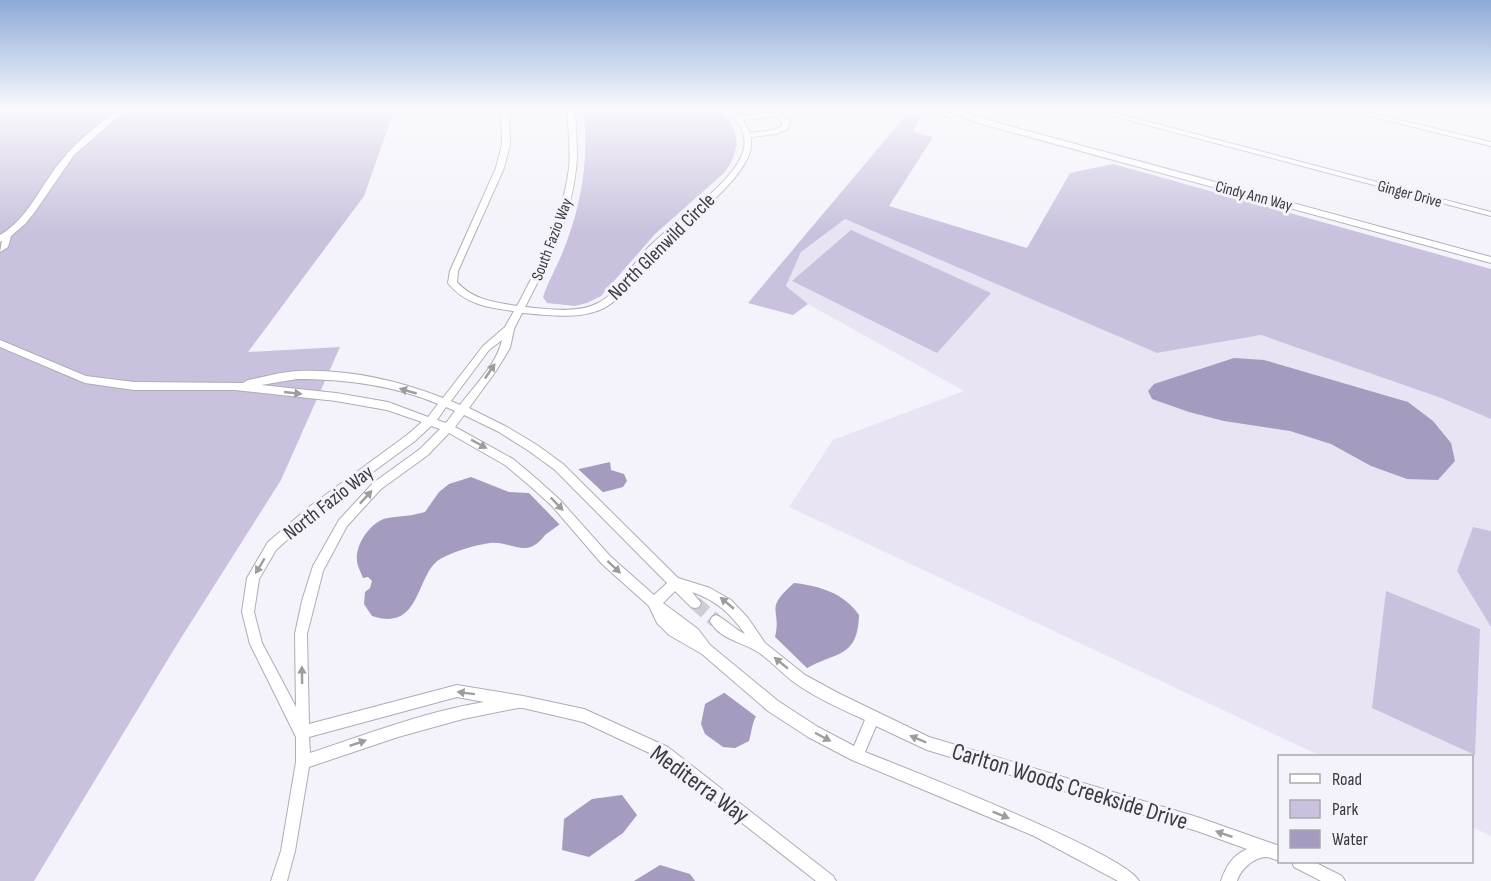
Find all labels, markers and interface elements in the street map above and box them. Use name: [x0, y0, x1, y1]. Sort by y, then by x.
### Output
street label: Cindy Ann Way: [1213, 177, 1294, 216]
street label: Ginger Drive: [1375, 177, 1444, 212]
street label: North Glenwild Circle: [603, 188, 720, 305]
street label: South Fazio Way: [528, 196, 577, 283]
one-way arrow: [485, 363, 496, 379]
one-way arrow: [399, 386, 417, 395]
one-way arrow: [284, 388, 303, 398]
one-way arrow: [471, 439, 488, 449]
street label: North Fazio Way: [279, 460, 379, 545]
one-way arrow: [359, 490, 373, 505]
one-way arrow: [549, 497, 563, 511]
one-way arrow: [255, 558, 266, 574]
one-way arrow: [606, 560, 621, 573]
one-way arrow: [719, 597, 735, 610]
one-way arrow: [774, 657, 789, 670]
one-way arrow: [298, 665, 307, 684]
one-way arrow: [456, 688, 475, 698]
one-way arrow: [814, 732, 831, 742]
one-way arrow: [909, 733, 927, 743]
street label: Carlton Woods Creekside Drive: [948, 737, 1191, 836]
one-way arrow: [349, 738, 367, 748]
street label: Mediterra Way: [645, 739, 755, 830]
legend: [1278, 755, 1473, 863]
text: Road: [1332, 769, 1362, 790]
text: Park: [1332, 799, 1358, 820]
one-way arrow: [993, 810, 1011, 820]
one-way arrow: [1215, 828, 1233, 838]
text: Water: [1332, 829, 1368, 850]

